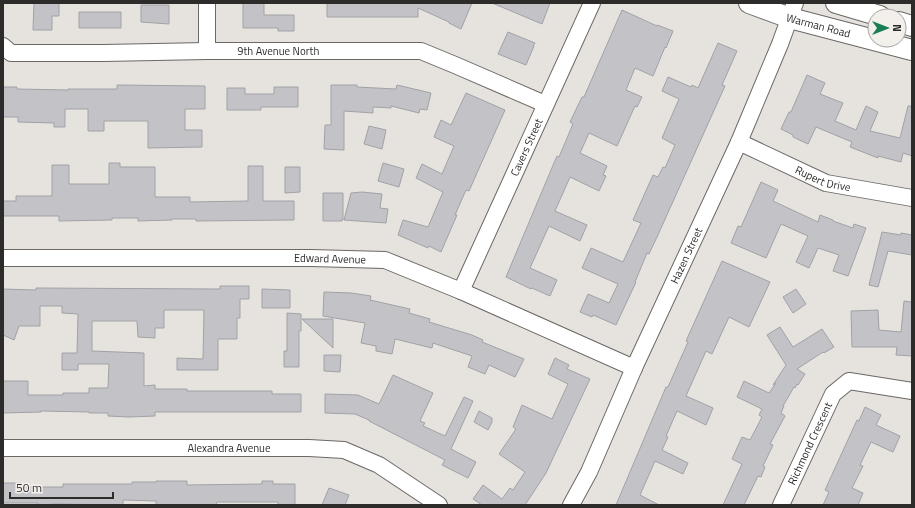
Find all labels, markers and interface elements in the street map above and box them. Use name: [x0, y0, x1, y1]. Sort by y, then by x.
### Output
north arrow: [867, 8, 907, 48]
street label: Warman Road: [785, 9, 852, 42]
text: N: [889, 24, 905, 32]
street label: 9th Avenue North: [237, 43, 319, 59]
street label: Cavers Street: [506, 116, 547, 179]
street label: Rupert Drive: [792, 162, 852, 195]
street label: Hazen Street: [666, 225, 706, 286]
street label: Edward Avenue: [294, 250, 367, 267]
street label: Richmond Crescent: [784, 399, 836, 487]
street label: Alexandra Avenue: [187, 440, 271, 456]
scale bar: [10, 474, 113, 500]
text: 50 m: [16, 478, 42, 497]

